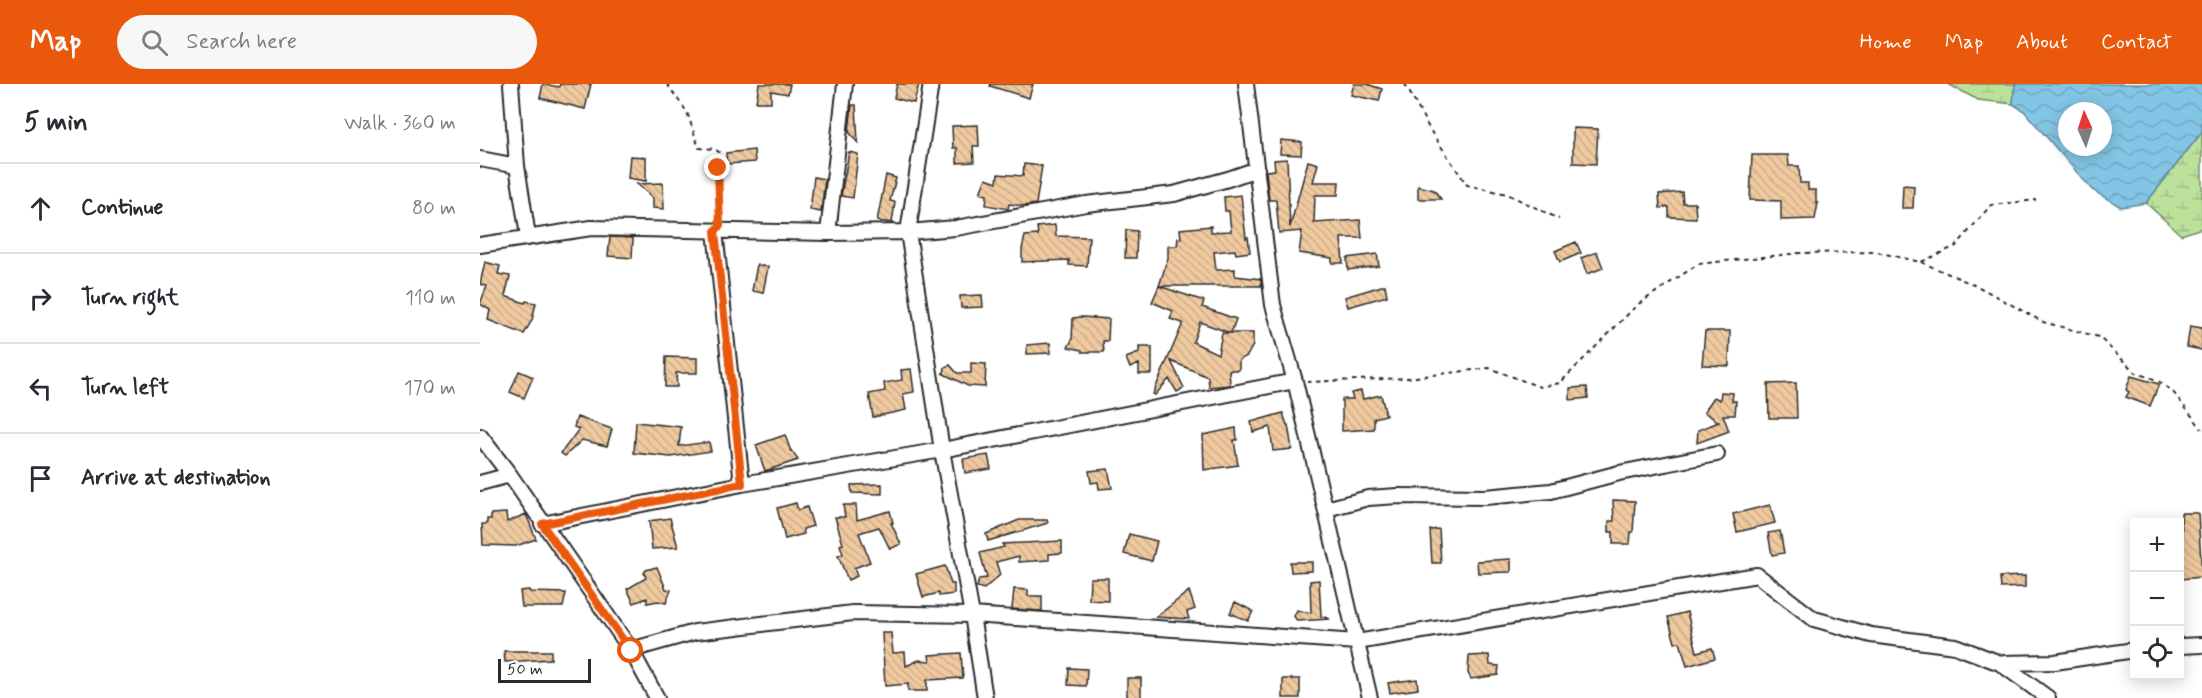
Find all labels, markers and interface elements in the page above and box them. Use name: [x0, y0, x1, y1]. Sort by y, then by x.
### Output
search box: [117, 15, 537, 69]
text: Map: [30, 24, 81, 61]
icon: search: [138, 26, 171, 59]
text: Search here: [186, 28, 297, 56]
text: Home: [1860, 28, 1912, 56]
text: Map: [1945, 28, 1983, 56]
text: About: [2016, 28, 2068, 56]
text: Contact: [2101, 28, 2172, 56]
north arrow: [2058, 102, 2112, 156]
text: 5 min: [24, 106, 88, 140]
text: Walk · 360 m: [344, 110, 456, 137]
route end: [704, 154, 730, 180]
icon: ahead: [24, 192, 57, 225]
text: Continue: [81, 194, 163, 222]
text: 80 m: [412, 195, 456, 222]
icon: right: [24, 282, 57, 315]
text: Turn right: [81, 284, 179, 312]
text: 110 m: [405, 285, 456, 312]
icon: left: [24, 372, 57, 405]
text: Turn left: [81, 374, 169, 402]
text: 170 m: [404, 375, 456, 402]
icon: arrive: [24, 462, 57, 495]
text: Arrive at destination: [81, 464, 271, 492]
map controls: [2130, 518, 2184, 680]
button: +: [2130, 518, 2184, 572]
button: −: [2130, 572, 2184, 626]
button: locate: [2130, 626, 2184, 680]
route start: [617, 637, 643, 663]
scale bar: [498, 656, 591, 684]
text: 50 m: [507, 659, 543, 680]

